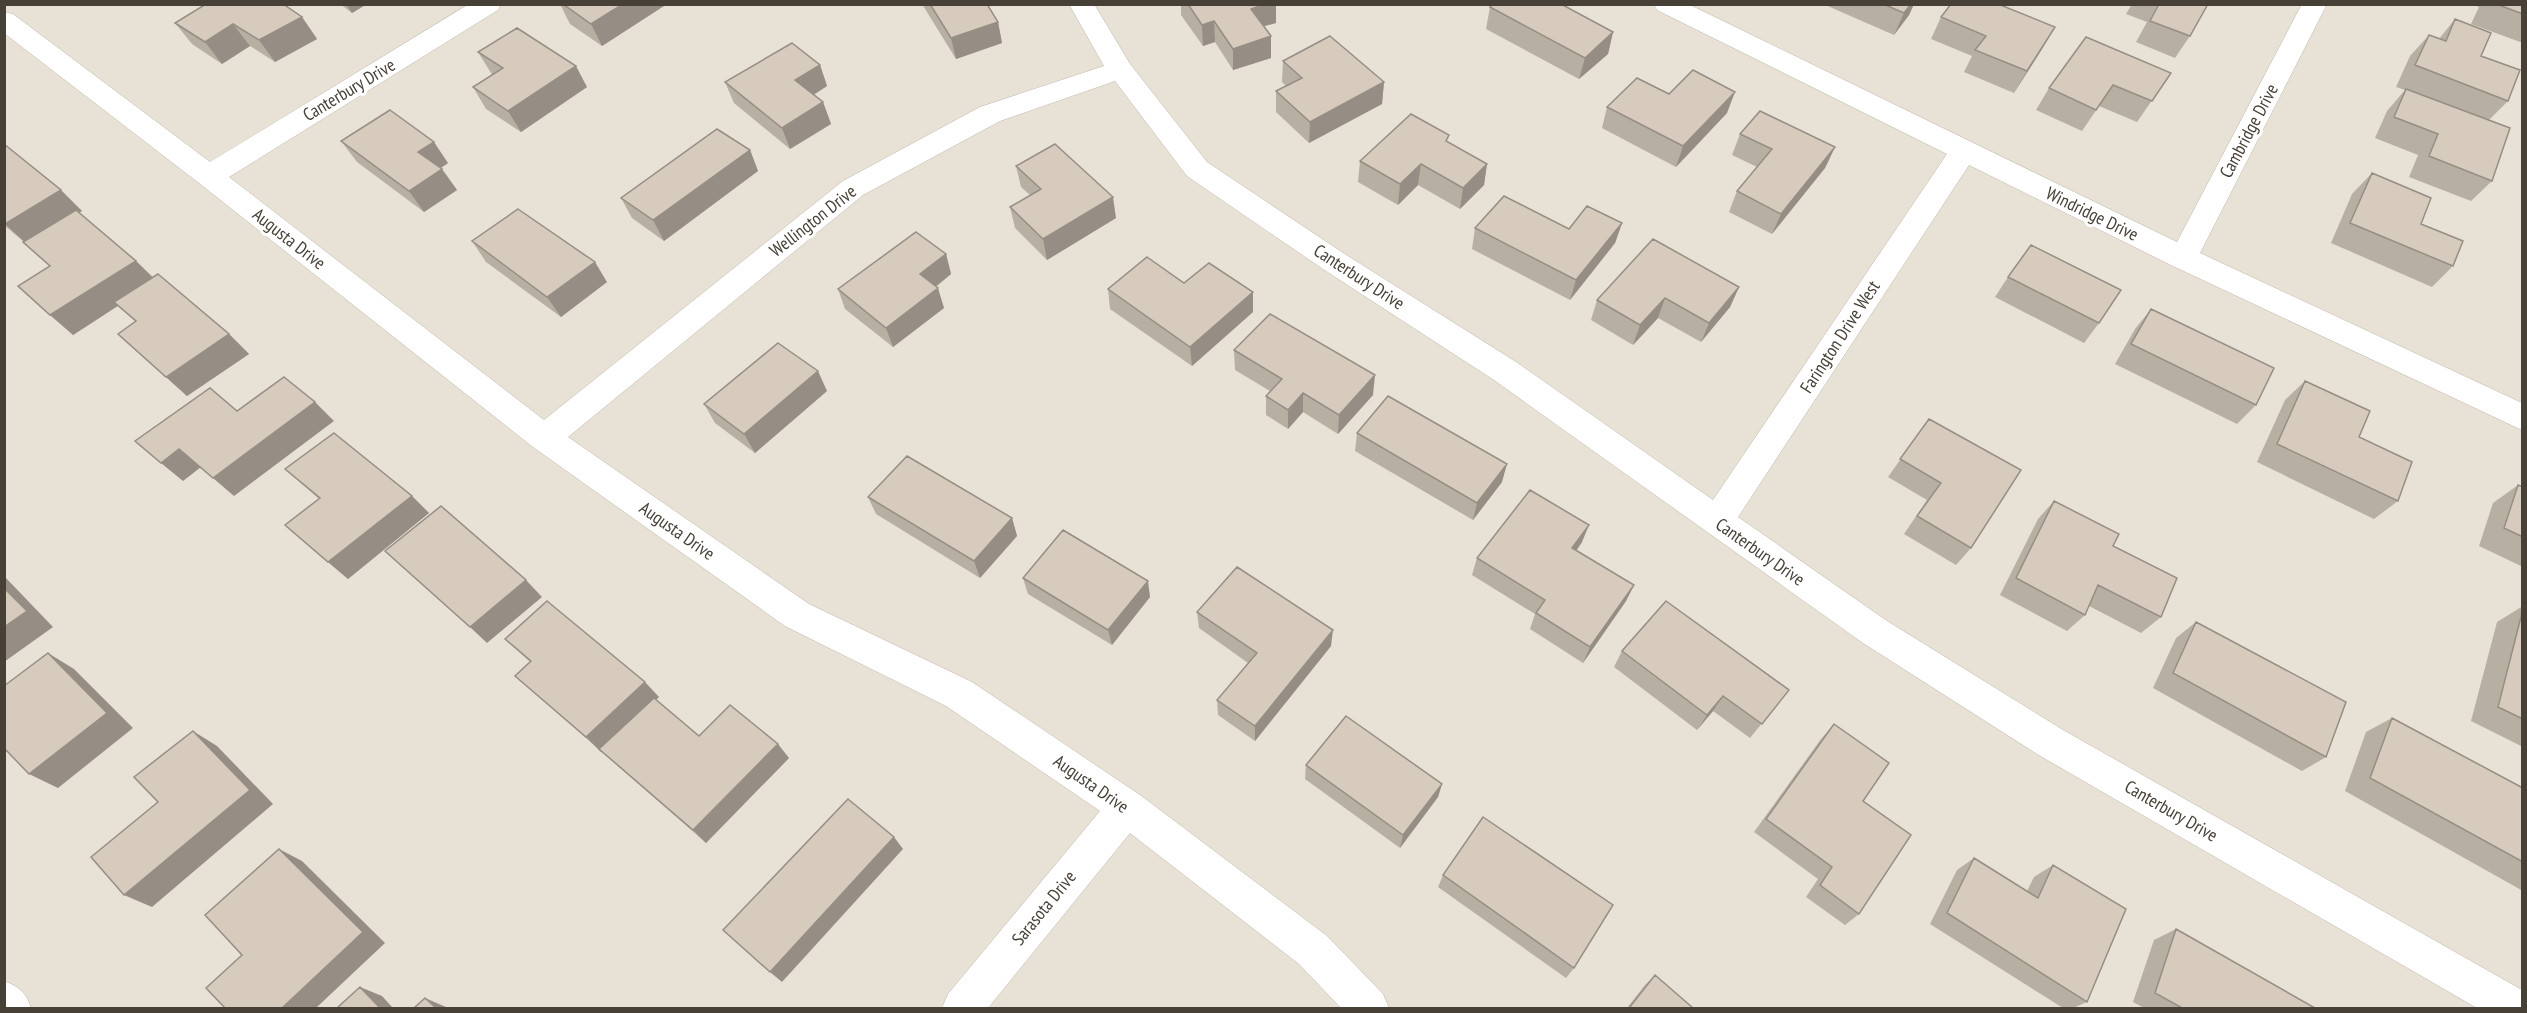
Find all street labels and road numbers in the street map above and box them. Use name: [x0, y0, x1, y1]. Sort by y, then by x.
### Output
street label: Canterbury Drive: [298, 53, 399, 126]
street label: Cambridge Drive: [2214, 80, 2283, 182]
street label: Wellington Drive: [765, 180, 861, 262]
street label: Windridge Drive: [2042, 181, 2142, 246]
street label: Augusta Drive: [248, 203, 331, 274]
street label: Canterbury Drive: [1310, 239, 1409, 314]
street label: Farington Drive West: [1795, 276, 1885, 397]
street label: Augusta Drive: [635, 496, 719, 565]
street label: Canterbury Drive: [1711, 512, 1809, 591]
street label: Augusta Drive: [1049, 749, 1133, 818]
street label: Canterbury Drive: [2121, 775, 2222, 846]
street label: Sarasota Drive: [1006, 866, 1081, 950]

